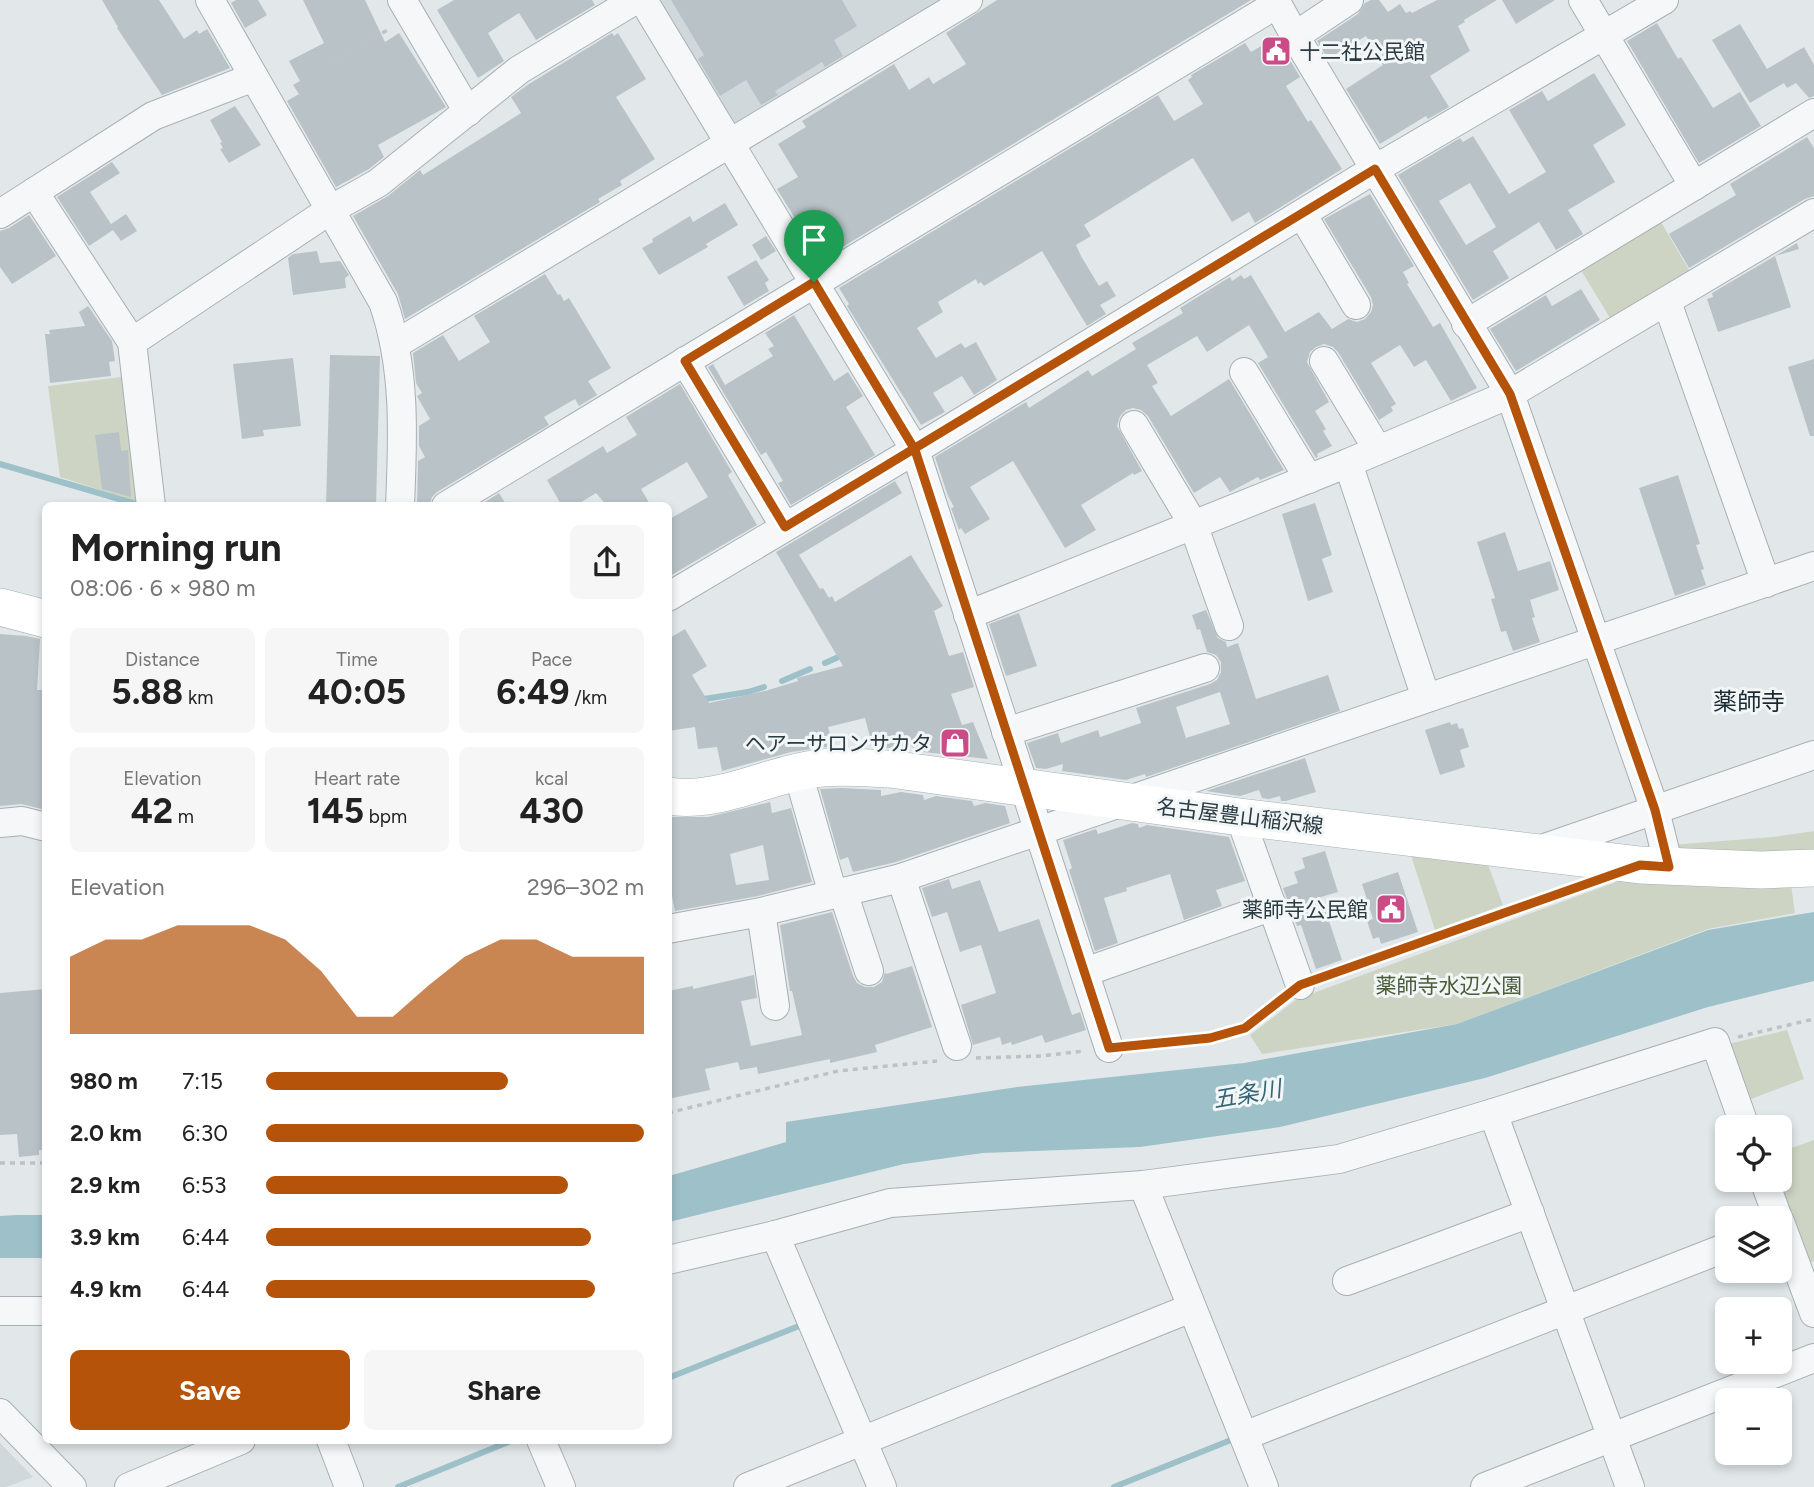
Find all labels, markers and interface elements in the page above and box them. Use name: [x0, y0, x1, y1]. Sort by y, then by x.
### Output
public building icon: 十二社公民館: [1259, 34, 1293, 68]
place label: 十二社公民館: [1299, 39, 1425, 64]
pin: [784, 210, 844, 282]
icon: arrive: [795, 221, 833, 259]
text: Morning run: [70, 525, 282, 571]
button: share: [570, 525, 644, 599]
text: 08:06 · 6 × 980 m: [70, 574, 256, 602]
text: Distance: [125, 648, 200, 671]
text: Time: [336, 648, 378, 671]
text: Pace: [531, 648, 572, 671]
text: 5.88: [111, 671, 183, 713]
text: 40:05: [308, 671, 406, 713]
text: 6:49: [496, 671, 570, 713]
text: km: [183, 686, 213, 709]
text: /km: [570, 686, 607, 709]
district label: 薬師寺: [1713, 687, 1785, 716]
shop icon: ヘアーサロンサカタ: [938, 726, 972, 760]
place label: ヘアーサロンサカタ: [745, 731, 932, 756]
text: Elevation: [123, 767, 201, 790]
text: Heart rate: [314, 767, 400, 790]
text: kcal: [535, 767, 568, 790]
text: 42: [131, 790, 173, 832]
text: 145: [307, 790, 364, 832]
text: 430: [520, 790, 584, 832]
street label: 名古屋豊山稲沢線: [1155, 793, 1325, 839]
text: m: [173, 805, 194, 828]
text: bpm: [364, 805, 407, 828]
text: Elevation: [70, 873, 165, 901]
text: 296–302 m: [527, 873, 644, 901]
public building icon: 薬師寺公民館: [1374, 892, 1408, 926]
place label: 薬師寺公民館: [1242, 897, 1368, 922]
park label: 薬師寺水辺公園: [1376, 973, 1523, 998]
text: 980 m: [70, 1067, 138, 1095]
text: 7:15: [182, 1067, 223, 1095]
water label: 五条川: [1211, 1074, 1286, 1114]
map controls: [1715, 1115, 1792, 1465]
button: locate: [1715, 1115, 1792, 1192]
text: 2.0 km: [70, 1119, 142, 1147]
text: 6:30: [182, 1119, 228, 1147]
text: 2.9 km: [70, 1171, 140, 1199]
text: 6:53: [182, 1171, 227, 1199]
button: layers: [1715, 1206, 1792, 1283]
text: 3.9 km: [70, 1223, 140, 1251]
text: 6:44: [182, 1223, 229, 1251]
text: 4.9 km: [70, 1275, 142, 1303]
text: 6:44: [182, 1275, 229, 1303]
button: +: [1715, 1297, 1792, 1374]
button: Save: [70, 1350, 350, 1430]
button: Share: [364, 1350, 644, 1430]
button: −: [1715, 1388, 1792, 1465]

